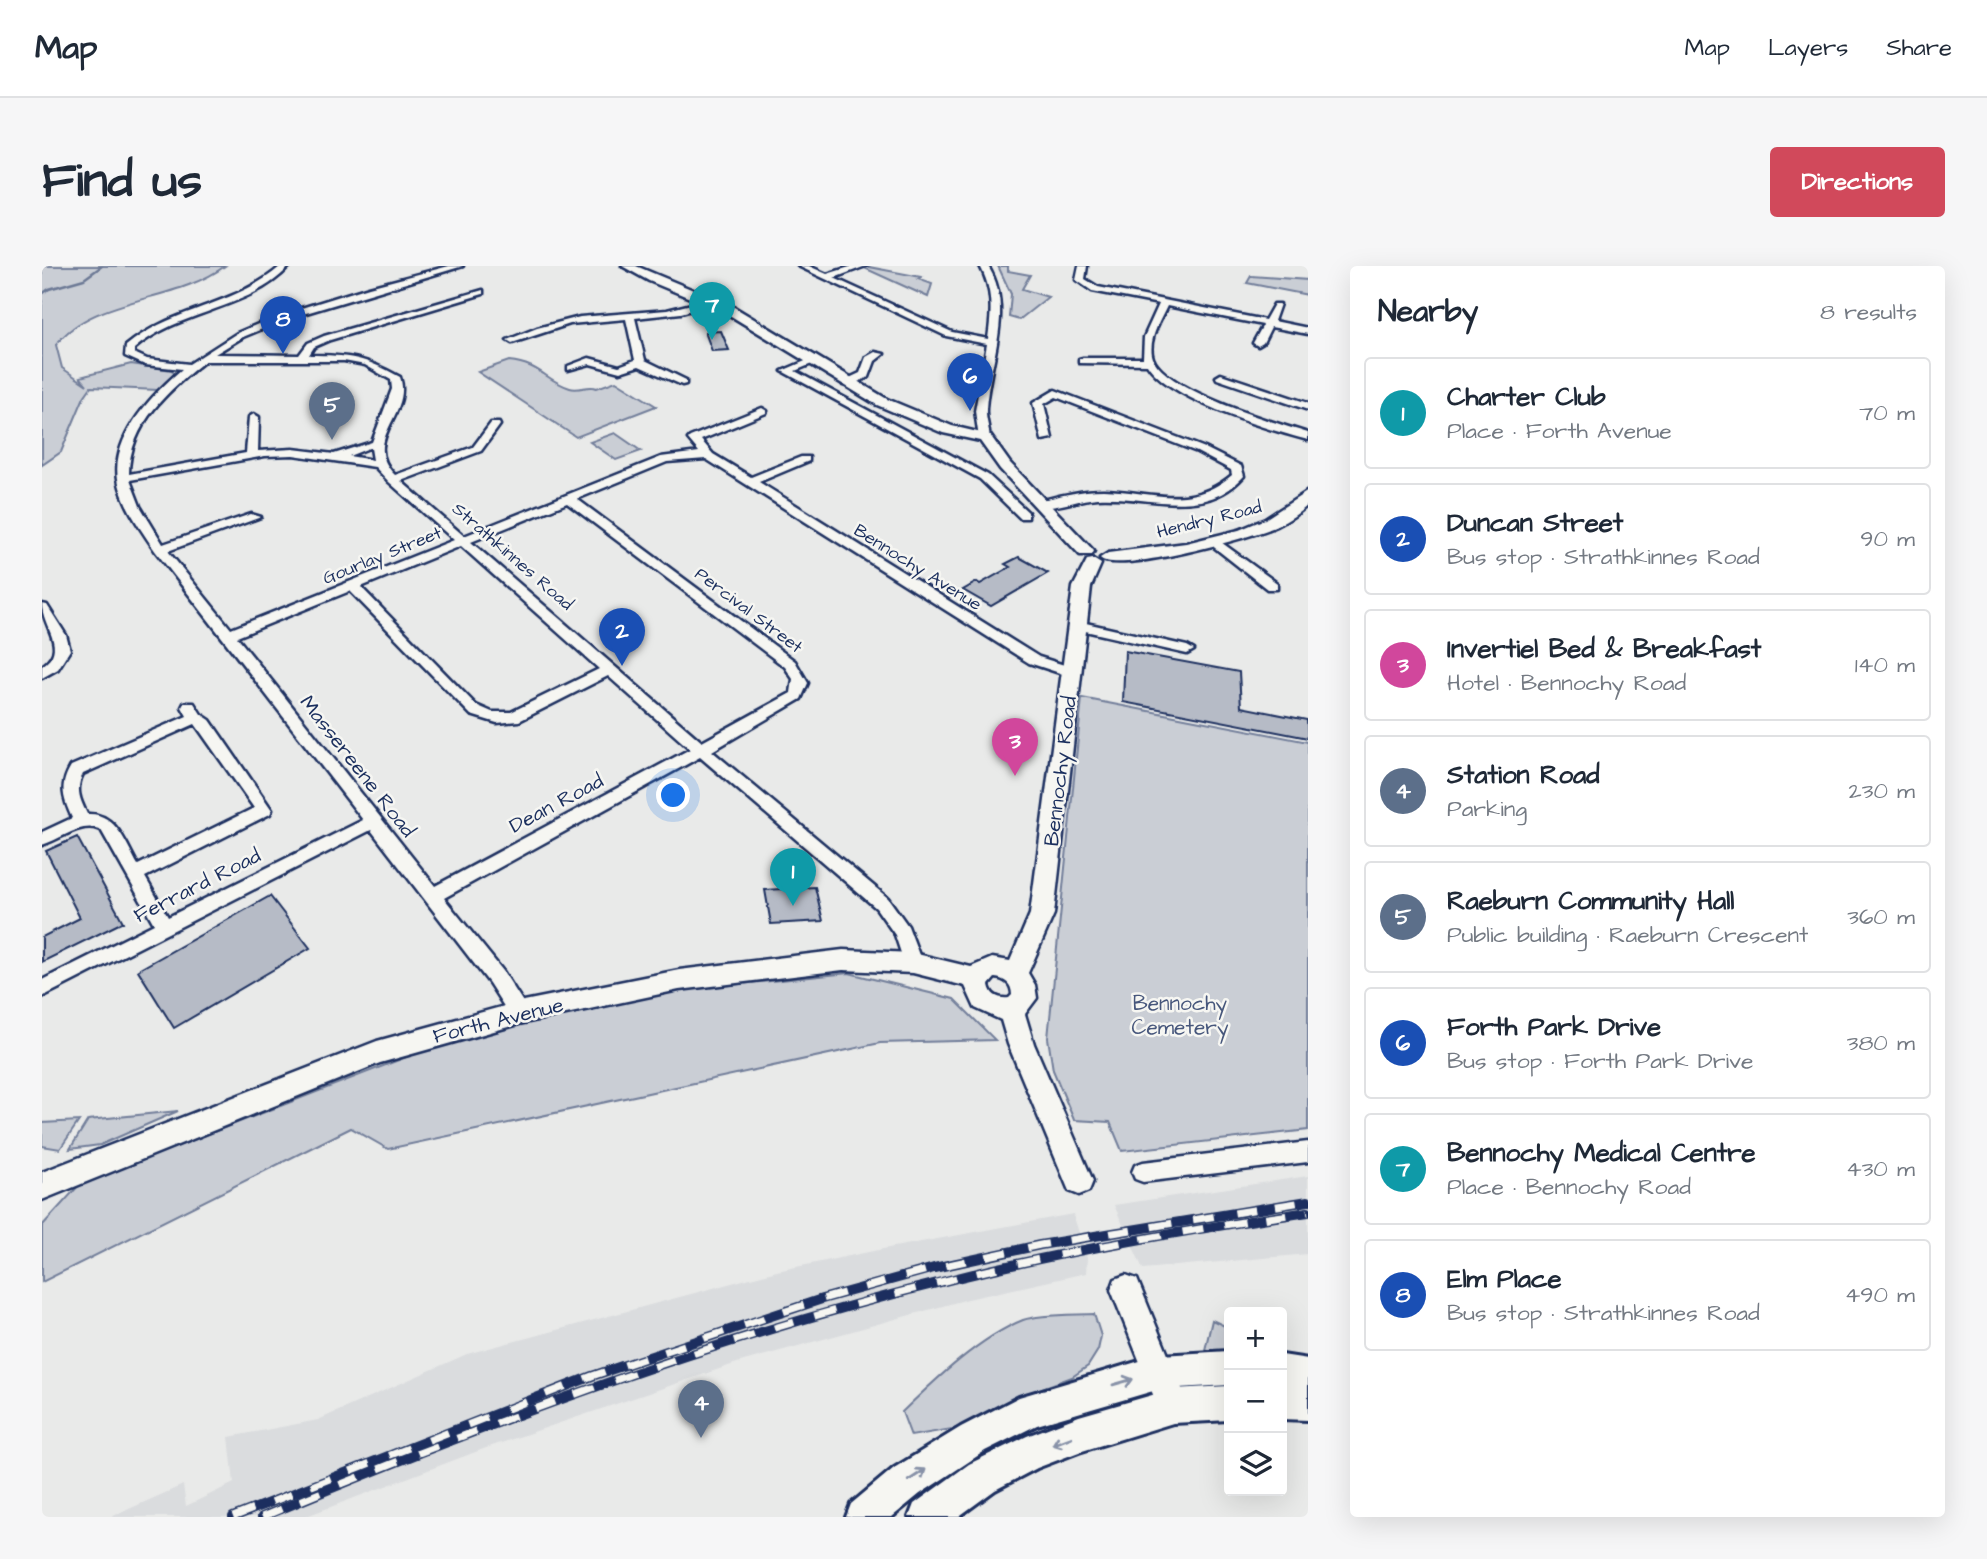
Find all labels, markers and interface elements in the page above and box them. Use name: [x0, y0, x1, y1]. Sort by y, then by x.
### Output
text: Map: [35, 25, 97, 71]
text: Map: [1685, 31, 1730, 65]
text: Layers: [1768, 31, 1848, 65]
text: Share: [1886, 31, 1952, 65]
button: Directions: [1770, 147, 1945, 217]
text: Find us: [42, 148, 202, 216]
pin: 7: [689, 282, 735, 340]
text: Nearby: [1378, 291, 1478, 333]
pin: 8: [260, 296, 306, 354]
text: 8 results: [1820, 296, 1917, 328]
pin: 6: [947, 353, 993, 411]
text: Charter Club: [1447, 379, 1606, 415]
pin: 5: [309, 382, 355, 440]
text: 1: [1402, 397, 1404, 429]
text: 70 m: [1859, 397, 1915, 429]
text: Place · Forth Avenue: [1447, 415, 1672, 447]
street label: Hendry Road: [1154, 494, 1264, 546]
street label: Strathkinnes Road: [447, 497, 579, 616]
text: Duncan Street: [1447, 505, 1623, 541]
street label: Bennochy Avenue: [848, 518, 987, 618]
street label: Gourlay Street: [319, 520, 446, 592]
text: 2: [1396, 523, 1410, 555]
text: 90 m: [1860, 523, 1915, 555]
text: Bus stop · Strathkinnes Road: [1447, 541, 1760, 573]
street label: Percival Street: [690, 562, 808, 660]
pin: 2: [599, 608, 645, 666]
text: Invertiel Bed & Breakfast: [1447, 631, 1761, 667]
text: 3: [1397, 649, 1409, 681]
text: 140 m: [1855, 649, 1915, 681]
text: Hotel · Bennochy Road: [1447, 667, 1686, 699]
street label: Massereene Road: [293, 689, 423, 844]
street label: Bennochy Road: [1037, 694, 1086, 848]
pin: 3: [992, 718, 1038, 776]
text: Station Road: [1447, 757, 1600, 793]
street label: Dean Road: [504, 766, 609, 840]
text: 4: [1395, 775, 1411, 807]
text: 230 m: [1849, 775, 1915, 807]
your location: [656, 778, 690, 812]
text: Parking: [1447, 793, 1527, 825]
street label: Ferrard Road: [129, 841, 266, 930]
pin: 1: [770, 848, 816, 906]
text: Raeburn Community Hall: [1447, 883, 1734, 919]
text: 5: [1395, 901, 1411, 933]
text: 360 m: [1847, 901, 1915, 933]
text: Public building · Raeburn Crescent: [1447, 919, 1808, 951]
park label: Bennochy Cemetery: [1132, 989, 1229, 1044]
street label: Forth Avenue: [430, 990, 566, 1051]
text: Forth Park Drive: [1447, 1009, 1661, 1045]
text: 6: [1396, 1027, 1410, 1059]
text: 380 m: [1847, 1027, 1915, 1059]
text: Bus stop · Forth Park Drive: [1447, 1045, 1753, 1077]
text: Bennochy Medical Centre: [1447, 1135, 1756, 1171]
text: 7: [1396, 1153, 1410, 1185]
text: 430 m: [1846, 1153, 1915, 1185]
text: Place · Bennochy Road: [1447, 1171, 1691, 1203]
text: Elm Place: [1447, 1261, 1562, 1297]
text: 8: [1396, 1279, 1410, 1311]
text: 490 m: [1845, 1279, 1915, 1311]
text: Bus stop · Strathkinnes Road: [1447, 1297, 1760, 1329]
map controls: [1224, 1307, 1287, 1496]
button: +: [1224, 1307, 1287, 1370]
button: −: [1224, 1370, 1287, 1433]
one-way arrow: [1112, 1375, 1134, 1388]
pin: 4: [678, 1380, 724, 1438]
button: layers: [1224, 1433, 1287, 1496]
one-way arrow: [1051, 1435, 1073, 1448]
one-way arrow: [907, 1467, 927, 1481]

